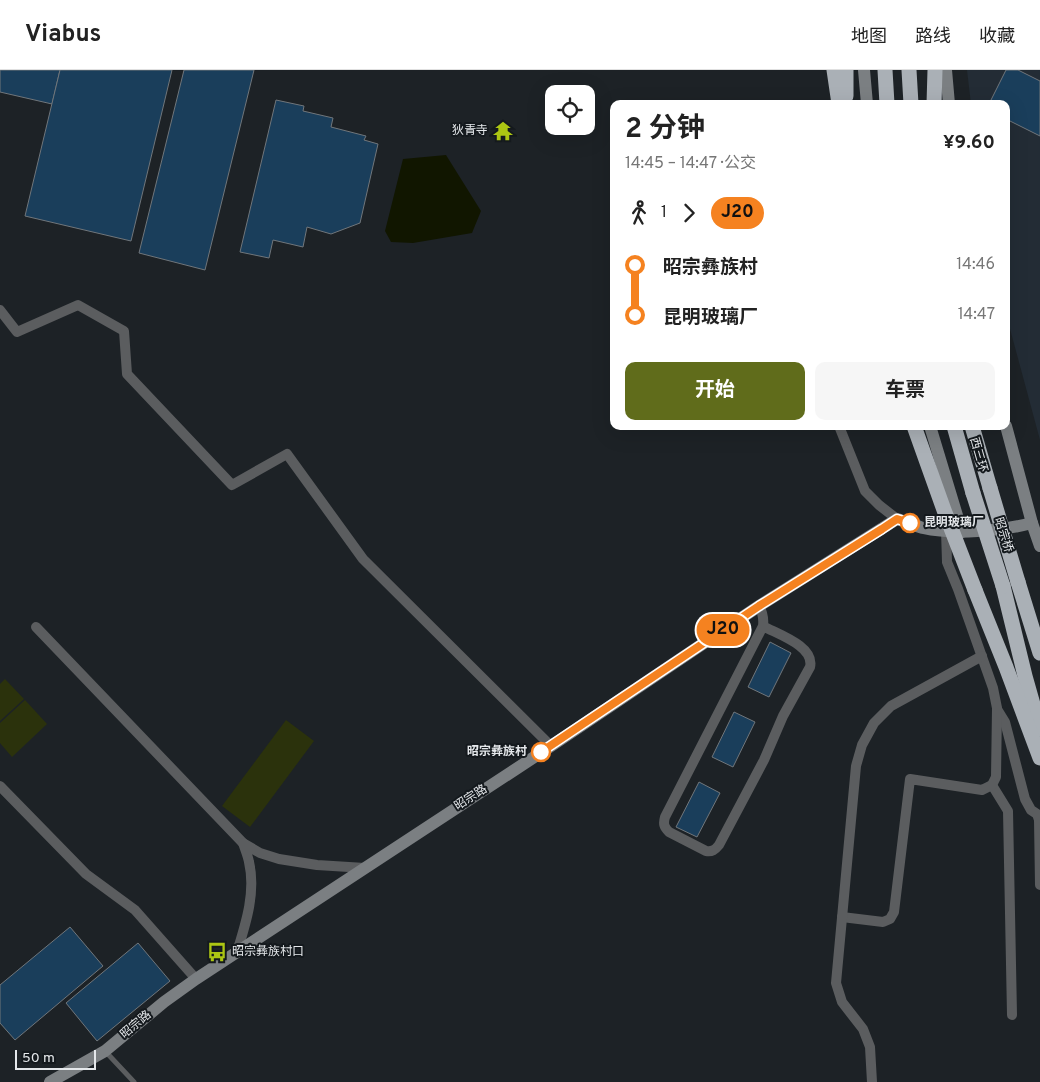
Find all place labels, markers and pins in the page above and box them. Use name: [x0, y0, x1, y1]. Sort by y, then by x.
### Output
temple icon: 狄青寺: [492, 120, 514, 142]
place label: 狄青寺: [452, 123, 488, 139]
marker: 昆明玻璃厂: [900, 513, 920, 533]
place label: 昆明玻璃厂: [924, 515, 984, 531]
marker: 昭宗彝族村: [531, 742, 551, 762]
place label: 昭宗彝族村: [467, 744, 527, 760]
bus stop icon: 昭宗彝族村口: [206, 941, 228, 963]
place label: 昭宗彝族村口: [232, 944, 304, 960]

